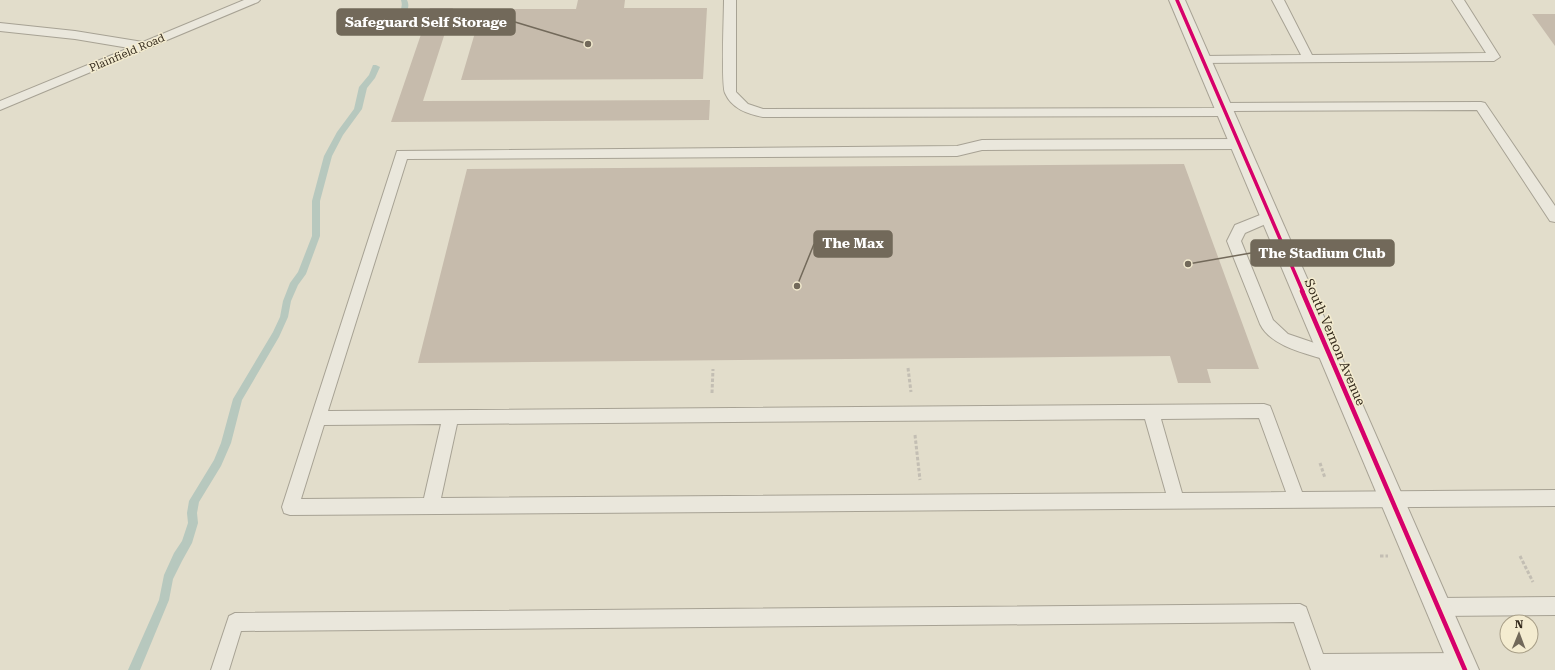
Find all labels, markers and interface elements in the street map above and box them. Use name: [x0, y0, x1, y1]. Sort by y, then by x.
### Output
callout: Safeguard Self Storage: [337, 9, 515, 35]
text: Safeguard Self Storage: [345, 14, 507, 30]
street label: Plainfield Road: [87, 31, 167, 75]
callout: The Max: [814, 231, 892, 257]
text: The Max: [822, 235, 884, 251]
callout: The Stadium Club: [1251, 240, 1394, 266]
text: The Stadium Club: [1258, 245, 1386, 261]
street label: South Vernon Avenue: [1301, 276, 1369, 408]
north arrow: [1499, 614, 1539, 654]
text: N: [1515, 618, 1524, 631]

